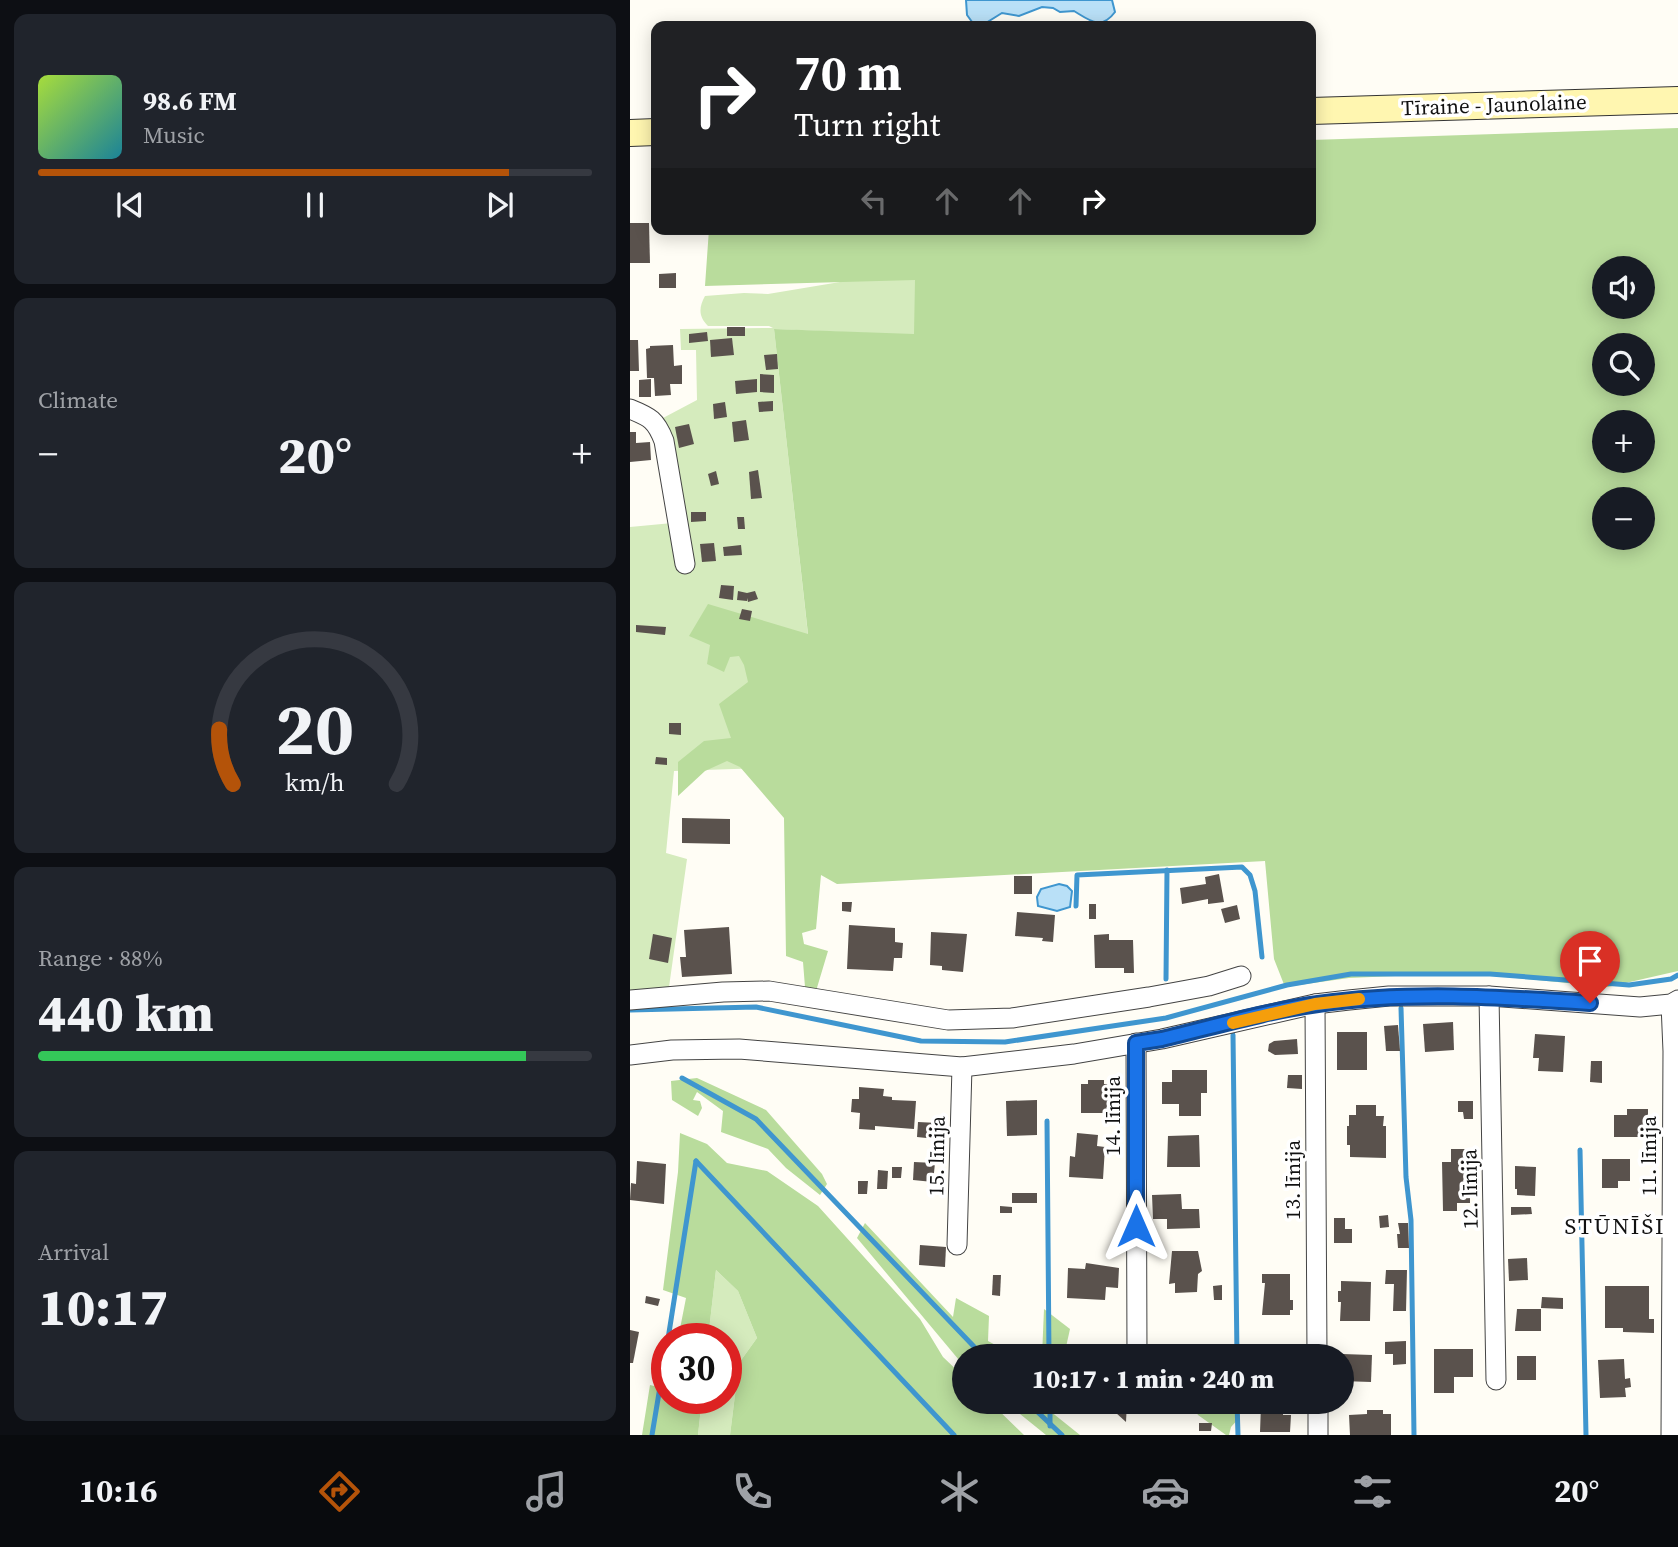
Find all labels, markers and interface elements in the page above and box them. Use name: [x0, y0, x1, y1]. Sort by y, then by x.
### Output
text: 70 m: [794, 39, 902, 106]
icon: right: [679, 49, 770, 140]
text: 98.6 FM: [143, 83, 237, 119]
street label: Tīraine - Jaunolaine: [1401, 87, 1587, 122]
text: Turn right: [794, 103, 940, 147]
text: Music: [143, 119, 205, 151]
icon: left: [855, 182, 893, 220]
icon: ahead: [928, 182, 966, 220]
icon: ahead: [1001, 182, 1039, 220]
icon: right: [1074, 182, 1112, 220]
icon: previous: [111, 186, 149, 224]
icon: pause: [296, 186, 334, 224]
icon: next: [481, 186, 519, 224]
map controls: [1592, 256, 1655, 550]
button: sound: [1592, 256, 1655, 319]
button: search: [1592, 333, 1655, 396]
text: Climate: [38, 384, 118, 416]
button: +: [1592, 410, 1655, 473]
text: 20°: [278, 419, 352, 490]
text: −: [38, 428, 58, 480]
text: +: [572, 428, 592, 480]
button: −: [1592, 487, 1655, 550]
text: 20: [276, 679, 354, 778]
text: km/h: [285, 764, 345, 798]
pin: [1560, 931, 1620, 1003]
text: Range · 88%: [38, 942, 163, 974]
icon: arrive: [1571, 942, 1609, 980]
text: 440 km: [38, 977, 214, 1048]
street label: 14. līnija: [1098, 1076, 1127, 1156]
street label: 15. līnija: [921, 1115, 952, 1196]
street label: 11. līnija: [1634, 1116, 1663, 1196]
street label: 13. līnija: [1278, 1140, 1307, 1220]
street label: 12. līnija: [1454, 1148, 1485, 1229]
position arrow: [1099, 1189, 1173, 1263]
district label: STŪNĪŠI: [1565, 1210, 1666, 1242]
text: Arrival: [38, 1236, 109, 1268]
text: 10:17: [38, 1271, 168, 1342]
speed limit sign: 30: [651, 1323, 742, 1414]
text: 10:17 · 1 min · 240 m: [1032, 1361, 1274, 1397]
icon: directions: [315, 1467, 364, 1516]
icon: music: [522, 1467, 571, 1516]
icon: phone: [728, 1467, 777, 1516]
icon: climate: [935, 1467, 984, 1516]
icon: car: [1141, 1467, 1190, 1516]
icon: filters: [1348, 1467, 1397, 1516]
text: 10:16: [79, 1469, 158, 1513]
text: 20°: [1554, 1469, 1599, 1513]

